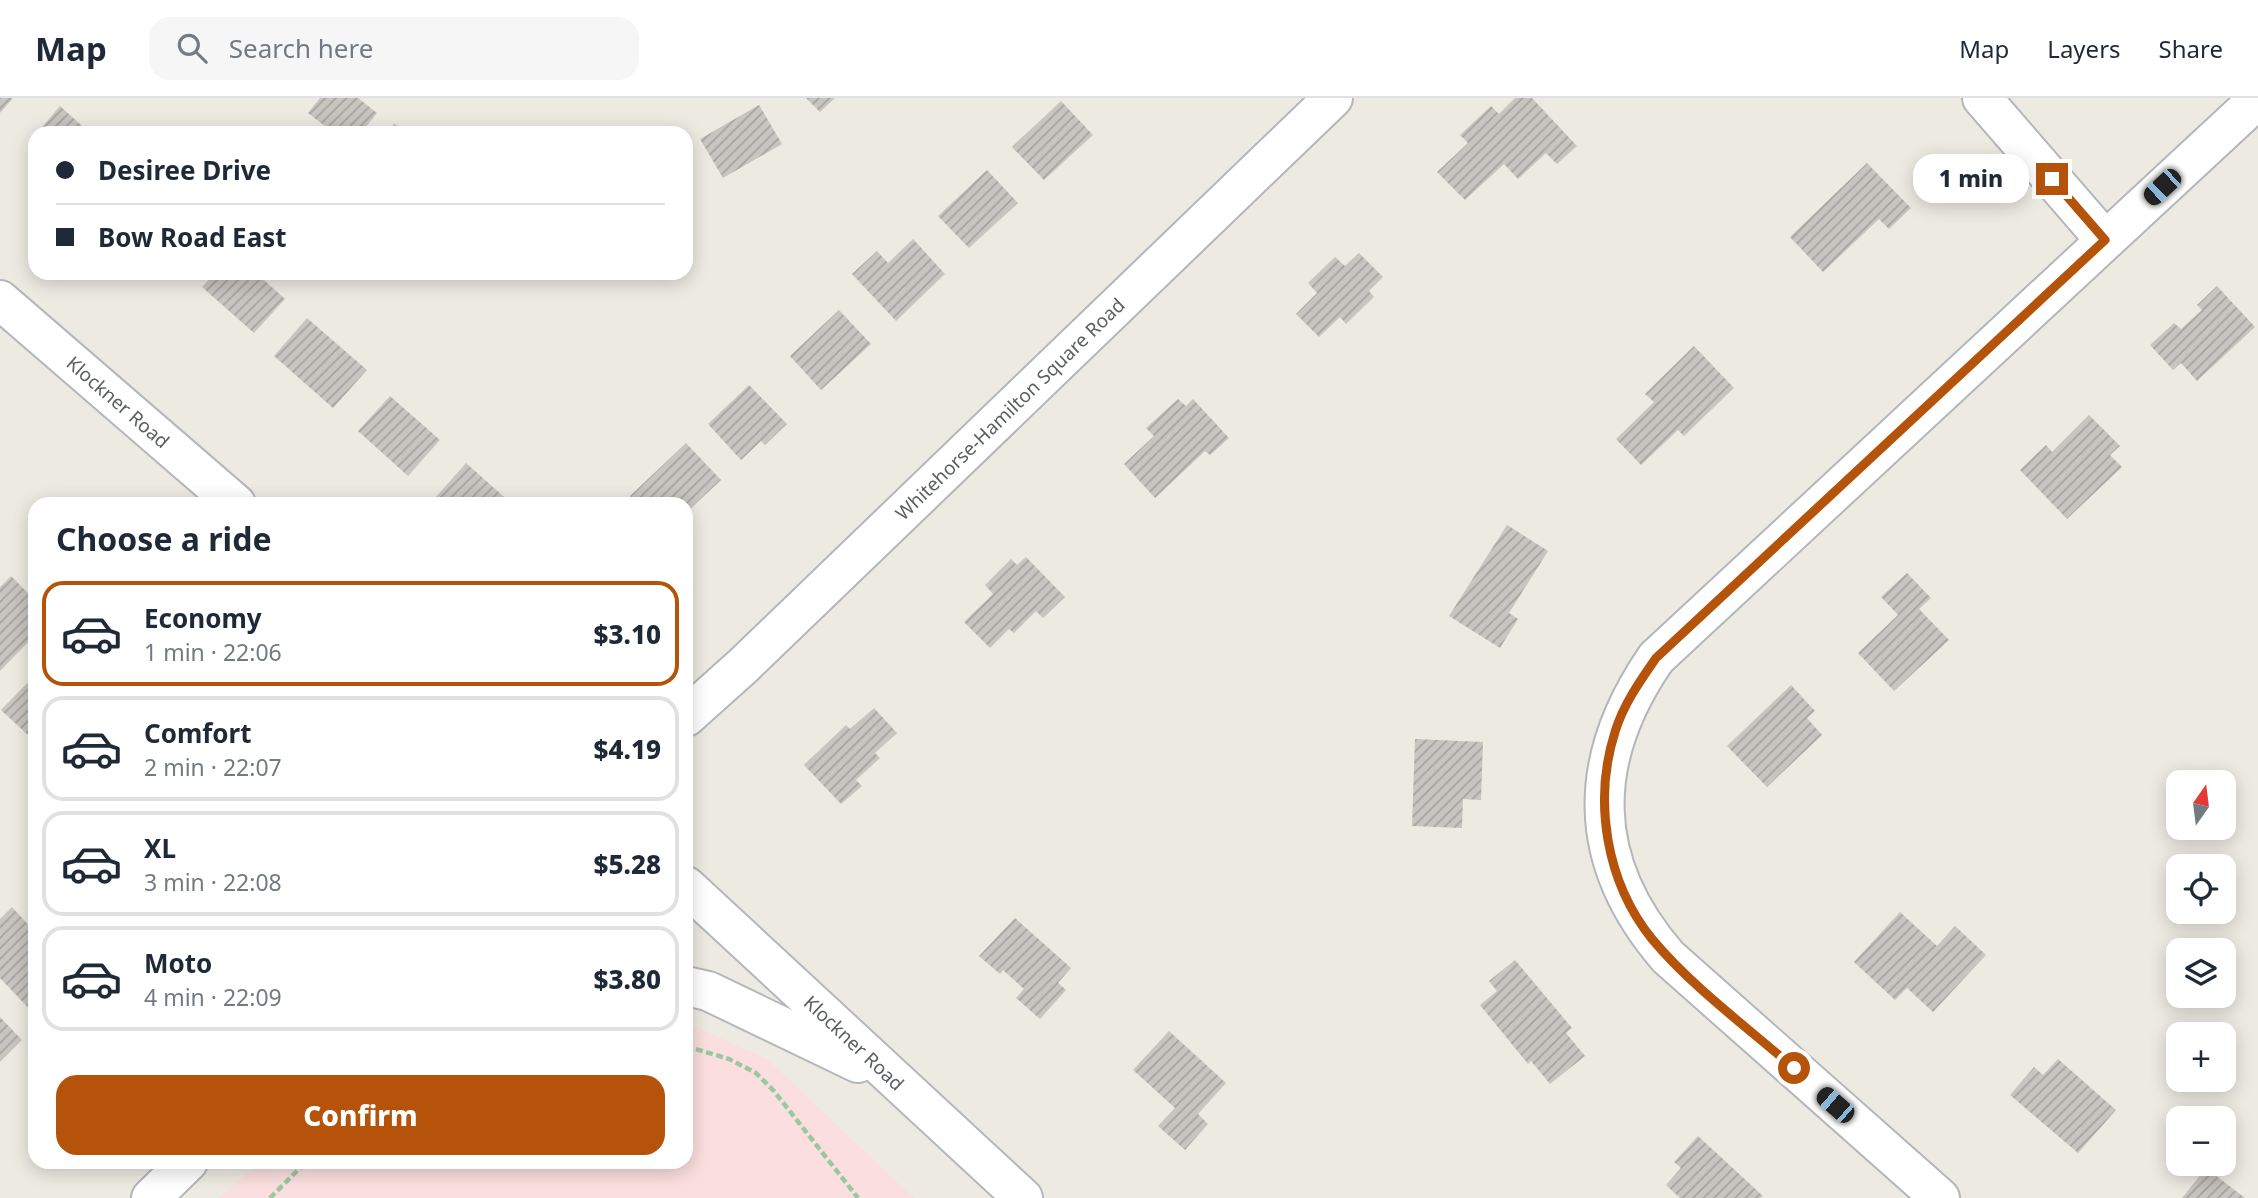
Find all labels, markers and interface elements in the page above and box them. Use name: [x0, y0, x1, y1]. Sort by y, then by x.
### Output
search box: [149, 17, 639, 80]
text: Map: [35, 26, 107, 71]
icon: search: [173, 29, 211, 67]
text: Search here: [229, 30, 373, 66]
text: Map: [1959, 32, 2009, 65]
text: Layers: [2047, 32, 2121, 65]
text: Share: [2159, 32, 2223, 65]
text: Desiree Drive: [98, 152, 271, 188]
callout: 1 min: [1912, 154, 2028, 204]
text: 1 min: [1939, 162, 2003, 194]
route end: [2036, 163, 2068, 195]
car: [2140, 165, 2185, 209]
text: Bow Road East: [98, 219, 287, 255]
street label: Whitehorse-Hamilton Square Road: [890, 292, 1130, 526]
street label: Klockner Road: [61, 350, 175, 454]
text: Choose a ride: [56, 517, 272, 560]
text: Economy: [144, 600, 262, 636]
icon: car: [60, 602, 123, 665]
text: $3.10: [594, 616, 661, 652]
text: 1 min · 22:06: [144, 636, 282, 668]
text: Comfort: [144, 715, 252, 751]
icon: car: [60, 717, 123, 780]
text: $4.19: [594, 731, 661, 767]
text: 2 min · 22:07: [144, 751, 282, 783]
north arrow: [2166, 770, 2236, 840]
map controls: [2166, 770, 2236, 1176]
text: XL: [144, 830, 176, 866]
icon: car: [60, 832, 123, 895]
text: $5.28: [594, 846, 661, 882]
button: locate: [2166, 854, 2236, 924]
text: 3 min · 22:08: [144, 866, 282, 898]
button: layers: [2166, 938, 2236, 1008]
text: Moto: [144, 945, 212, 981]
icon: car: [60, 947, 123, 1010]
text: $3.80: [594, 961, 661, 997]
text: 4 min · 22:09: [144, 981, 282, 1013]
street label: Klockner Road: [798, 990, 910, 1096]
button: +: [2166, 1022, 2236, 1092]
route start: [1778, 1052, 1810, 1084]
button: Confirm: [56, 1075, 665, 1155]
car: [1813, 1083, 1858, 1127]
button: −: [2166, 1106, 2236, 1176]

